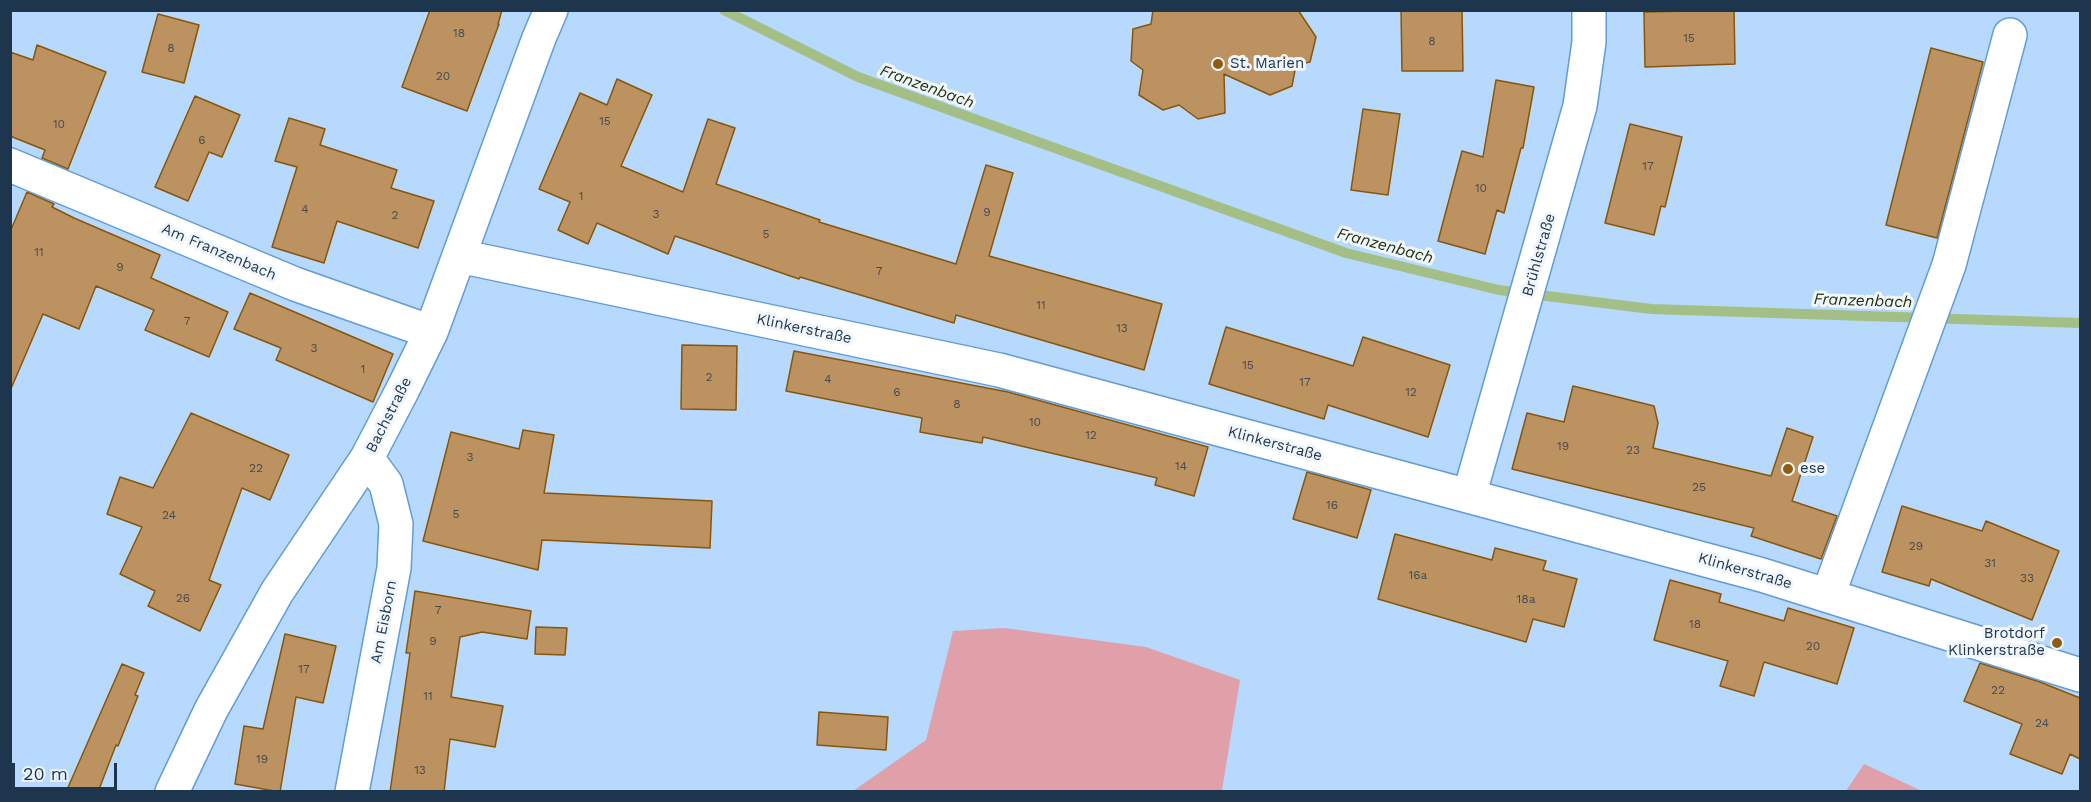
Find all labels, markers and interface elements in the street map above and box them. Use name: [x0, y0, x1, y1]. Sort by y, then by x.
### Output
house number: 18: [453, 26, 465, 40]
house number: 15: [1683, 31, 1695, 45]
house number: 8: [1428, 34, 1436, 48]
house number: 8: [167, 41, 175, 55]
place label: St. Marien: [1230, 55, 1304, 73]
marker: St. Marien: [1211, 57, 1225, 71]
water label: Franzenbach: [877, 61, 977, 113]
house number: 20: [436, 69, 450, 83]
house number: 15: [599, 114, 611, 128]
house number: 10: [53, 117, 65, 131]
house number: 6: [198, 133, 206, 147]
house number: 17: [1642, 159, 1654, 173]
house number: 10: [1475, 181, 1487, 195]
house number: 1: [579, 189, 583, 203]
house number: 4: [301, 202, 309, 216]
house number: 9: [983, 205, 991, 219]
house number: 3: [653, 207, 659, 221]
house number: 2: [392, 208, 398, 222]
street label: Brühlstraße: [1519, 211, 1559, 299]
street label: Am Franzenbach: [159, 220, 279, 284]
water label: Franzenbach: [1335, 224, 1435, 268]
house number: 5: [763, 227, 769, 241]
house number: 11: [34, 245, 44, 259]
house number: 9: [116, 260, 124, 274]
house number: 7: [876, 264, 882, 278]
water label: Franzenbach: [1813, 290, 1913, 312]
house number: 11: [1036, 298, 1046, 312]
street label: Klinkerstraße: [755, 310, 853, 348]
house number: 7: [184, 314, 190, 328]
house number: 13: [1116, 321, 1128, 335]
house number: 3: [311, 341, 317, 355]
house number: 15: [1242, 358, 1254, 372]
house number: 1: [361, 362, 365, 376]
house number: 2: [706, 370, 712, 384]
house number: 4: [824, 372, 832, 386]
street label: Bachstraße: [362, 374, 416, 456]
house number: 17: [1299, 375, 1311, 389]
house number: 6: [893, 385, 901, 399]
house number: 12: [1405, 385, 1417, 399]
house number: 8: [953, 397, 961, 411]
house number: 10: [1029, 415, 1041, 429]
street label: Klinkerstraße: [1226, 423, 1324, 465]
house number: 12: [1085, 428, 1097, 442]
house number: 19: [1557, 439, 1569, 453]
house number: 23: [1626, 443, 1640, 457]
house number: 3: [467, 450, 473, 464]
house number: 14: [1175, 459, 1187, 473]
place label: ese: [1800, 460, 1825, 478]
house number: 22: [249, 461, 263, 475]
marker: ese: [1781, 462, 1795, 476]
house number: 25: [1692, 480, 1706, 494]
house number: 16: [1326, 498, 1338, 512]
house number: 5: [453, 507, 459, 521]
house number: 24: [162, 508, 176, 522]
house number: 29: [1909, 539, 1923, 553]
street label: Klinkerstraße: [1696, 549, 1794, 593]
house number: 31: [1984, 556, 1996, 570]
house number: 16a: [1409, 568, 1427, 582]
house number: 33: [2020, 571, 2034, 585]
street label: Am Eisborn: [367, 579, 401, 665]
house number: 26: [176, 591, 190, 605]
house number: 18a: [1517, 592, 1535, 606]
house number: 7: [435, 603, 441, 617]
house number: 18: [1689, 617, 1701, 631]
place label: Brotdorf Klinkerstraße: [1948, 625, 2045, 660]
house number: 9: [429, 634, 437, 648]
marker: Brotdorf Klinkerstraße: [2050, 636, 2064, 650]
house number: 20: [1806, 639, 1820, 653]
house number: 17: [298, 662, 310, 676]
house number: 22: [1991, 683, 2005, 697]
house number: 11: [423, 689, 433, 703]
house number: 24: [2035, 716, 2049, 730]
scale bar: [15, 751, 120, 789]
house number: 19: [256, 752, 268, 766]
text: 20 m: [23, 763, 68, 784]
house number: 13: [414, 763, 426, 777]

